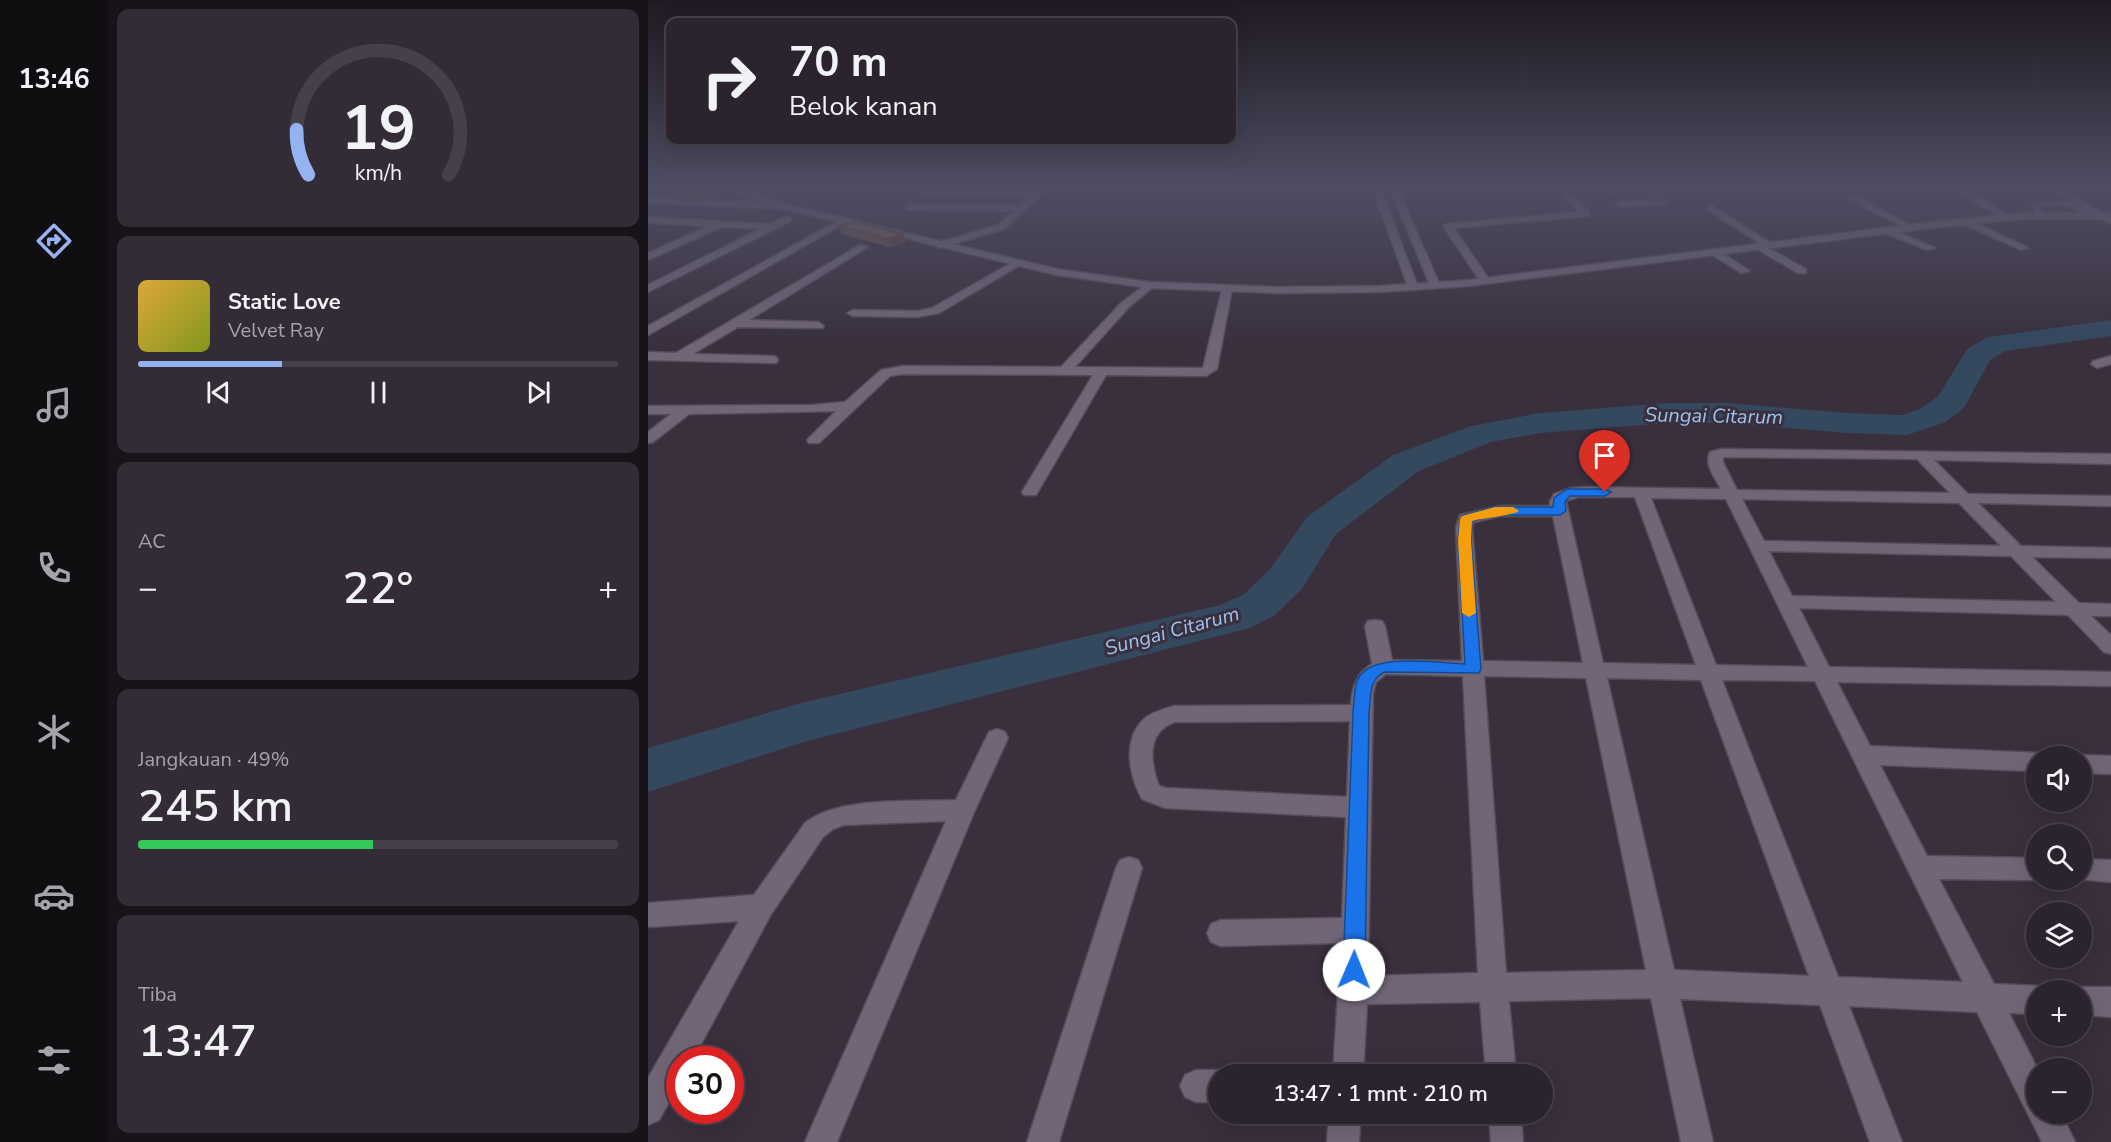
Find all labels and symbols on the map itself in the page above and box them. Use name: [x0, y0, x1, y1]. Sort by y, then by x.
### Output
water label: Sungai Citarum: [1645, 401, 1783, 431]
pin: [1579, 430, 1630, 492]
water label: Sungai Citarum: [1102, 600, 1242, 662]
position arrow: [1322, 938, 1386, 1002]
speed limit sign: 30: [666, 1046, 744, 1124]

